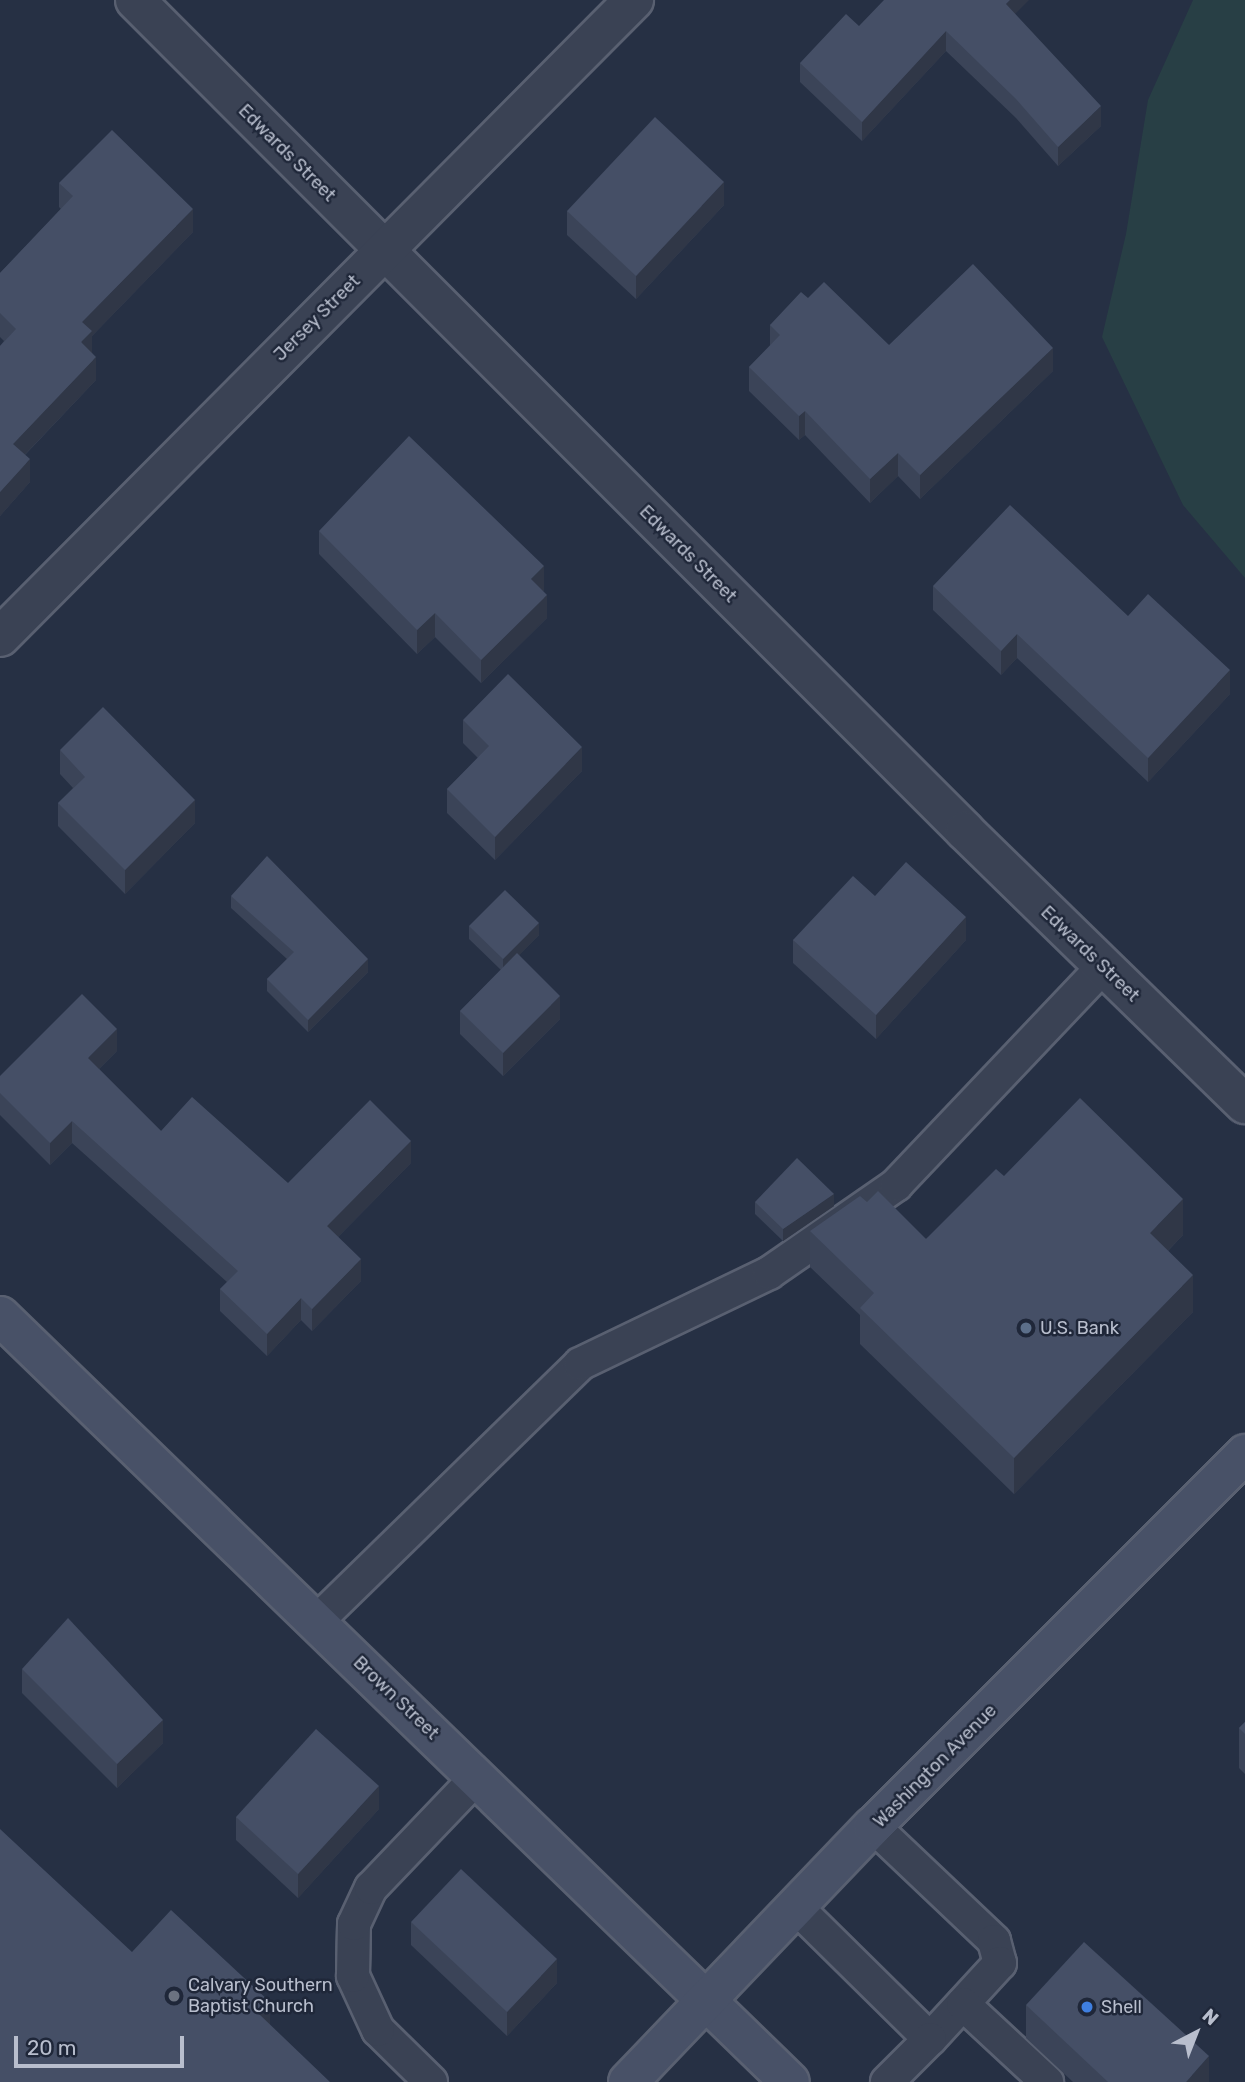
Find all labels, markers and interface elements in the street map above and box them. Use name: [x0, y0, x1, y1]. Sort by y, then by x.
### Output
street label: Edwards Street: [234, 100, 340, 206]
street label: Jersey Street: [269, 270, 365, 366]
street label: Edwards Street: [635, 501, 741, 607]
street label: Edwards Street: [1036, 902, 1144, 1006]
place label: U.S. Bank: [1040, 1317, 1119, 1339]
marker: U.S. Bank: [1018, 1320, 1034, 1336]
street label: Brown Street: [349, 1652, 443, 1744]
street label: Washington Avenue: [869, 1700, 1001, 1832]
place label: Calvary Southern Baptist Church: [188, 1975, 333, 2018]
marker: Calvary Southern Baptist Church: [166, 1988, 182, 2004]
place label: Shell: [1101, 1996, 1142, 2018]
north arrow: [1161, 1998, 1231, 2068]
marker: Shell: [1079, 1999, 1095, 2015]
text: N: [1198, 2004, 1223, 2030]
scale bar: [18, 2022, 187, 2066]
text: 20 m: [27, 2035, 76, 2060]

